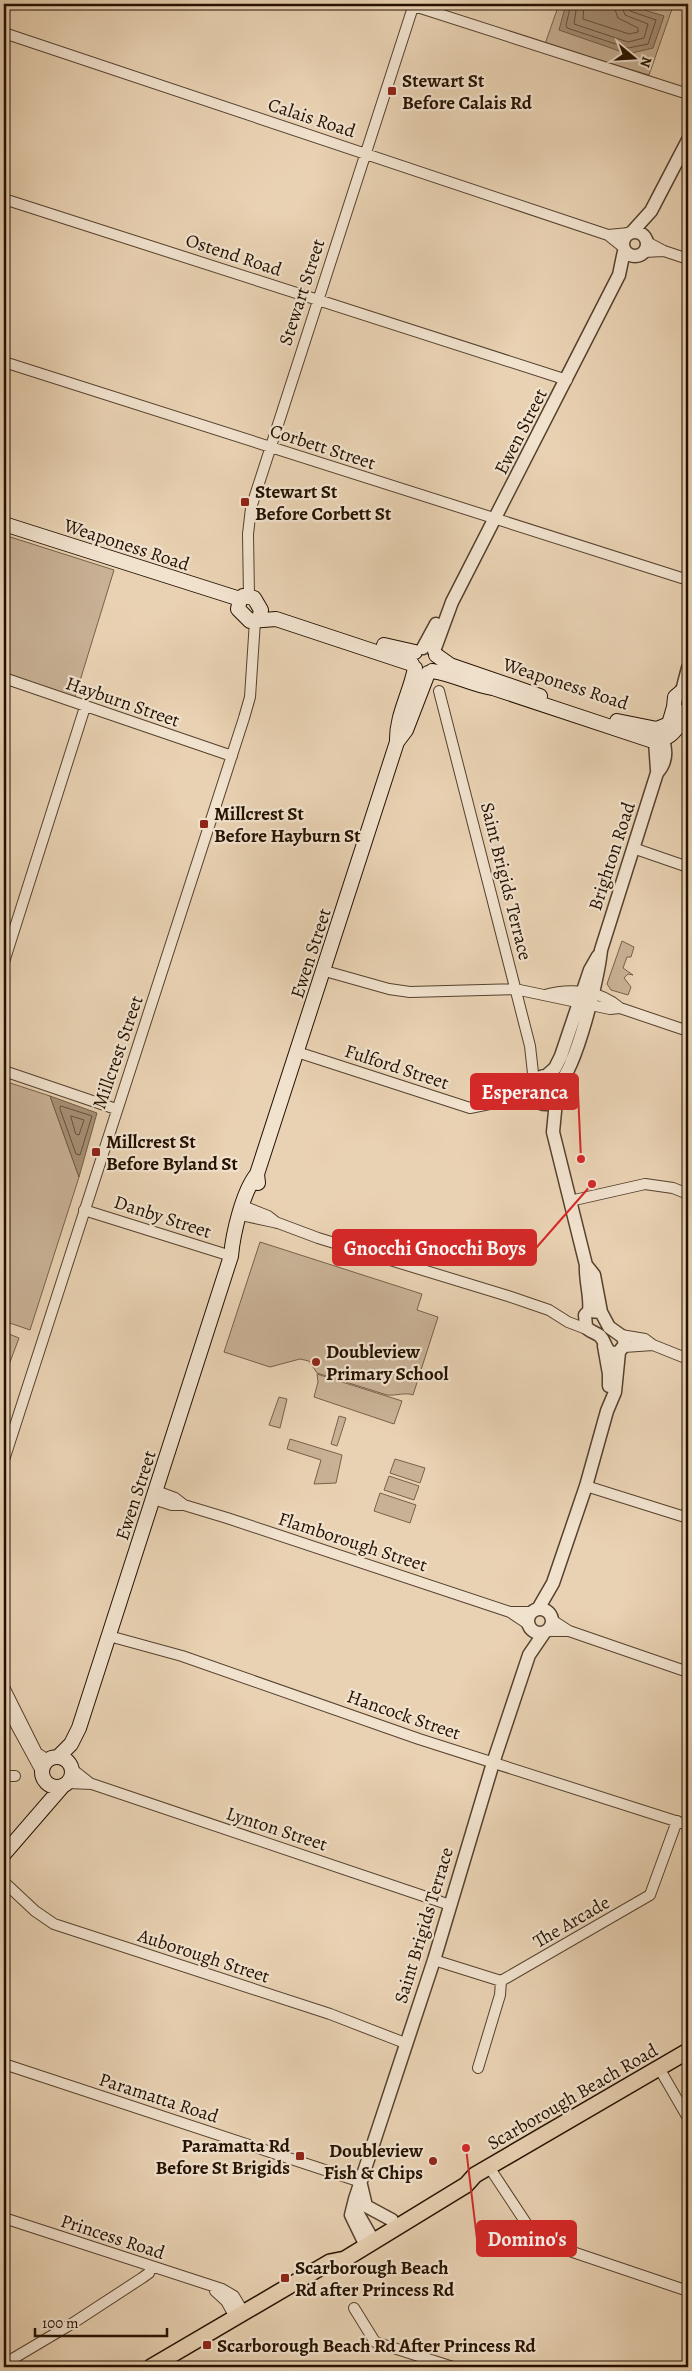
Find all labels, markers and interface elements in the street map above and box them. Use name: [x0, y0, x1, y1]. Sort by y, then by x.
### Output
north arrow: [610, 32, 660, 82]
text: N: [635, 54, 656, 70]
place label: Stewart St Before Calais Rd: [402, 68, 533, 116]
marker: Stewart St Before Calais Rd: [386, 85, 398, 97]
street label: Calais Road: [265, 92, 360, 145]
street label: Ostend Road: [182, 227, 286, 283]
street label: Stewart Street: [272, 236, 331, 349]
street label: Ewen Street: [488, 384, 554, 479]
street label: Corbett Street: [267, 418, 379, 476]
place label: Stewart St Before Corbett St: [255, 479, 392, 527]
marker: Stewart St Before Corbett St: [239, 496, 251, 508]
street label: Weaponess Road: [60, 512, 194, 578]
street label: Weaponess Road: [499, 651, 633, 717]
street label: Hayburn Street: [62, 670, 183, 734]
street label: Brighton Road: [582, 798, 642, 914]
street label: Saint Brigids Terrace: [474, 800, 538, 963]
place label: Millcrest St Before Hayburn St: [214, 801, 361, 849]
marker: Millcrest St Before Hayburn St: [198, 818, 210, 830]
street label: Ewen Street: [284, 905, 338, 1002]
street label: Millcrest Street: [86, 992, 150, 1113]
street label: Fulford Street: [341, 1038, 452, 1096]
callout: Esperanca: [471, 1074, 578, 1109]
text: Esperanca: [481, 1079, 569, 1106]
place label: Millcrest St Before Byland St: [106, 1129, 239, 1177]
marker: Millcrest St Before Byland St: [90, 1146, 102, 1158]
street label: Danby Street: [111, 1189, 215, 1245]
callout: Gnocchi Gnocchi Boys: [333, 1230, 536, 1265]
text: Gnocchi Gnocchi Boys: [344, 1235, 526, 1262]
place label: Doubleview Primary School: [326, 1339, 449, 1387]
marker: Doubleview Primary School: [310, 1356, 322, 1368]
street label: Ewen Street: [109, 1447, 163, 1544]
street label: Flamborough Street: [275, 1506, 430, 1578]
street label: Hancock Street: [343, 1683, 464, 1747]
street label: Lynton Street: [223, 1800, 331, 1858]
street label: Saint Brigids Terrace: [388, 1844, 460, 2006]
street label: The Arcade: [528, 1890, 615, 1954]
street label: Auborough Street: [134, 1922, 273, 1989]
street label: Scarborough Beach Road: [482, 2037, 663, 2156]
street label: Paramatta Road: [96, 2066, 223, 2130]
place label: Paramatta Rd Before St Brigids: [155, 2133, 291, 2181]
place label: Doubleview Fish & Chips: [324, 2138, 424, 2186]
marker: Paramatta Rd Before St Brigids: [294, 2150, 306, 2162]
marker: Doubleview Fish & Chips: [427, 2155, 439, 2167]
street label: Princess Road: [57, 2208, 169, 2266]
callout: Domino's: [477, 2221, 576, 2256]
text: Domino's: [487, 2226, 567, 2253]
place label: Scarborough Beach Rd after Princess Rd: [295, 2255, 455, 2303]
marker: Scarborough Beach Rd after Princess Rd: [279, 2272, 291, 2284]
scale bar: [35, 2306, 168, 2338]
text: 100 m: [42, 2313, 79, 2333]
place label: Scarborough Beach Rd After Princess Rd: [217, 2333, 537, 2359]
marker: Scarborough Beach Rd After Princess Rd: [201, 2339, 213, 2351]

